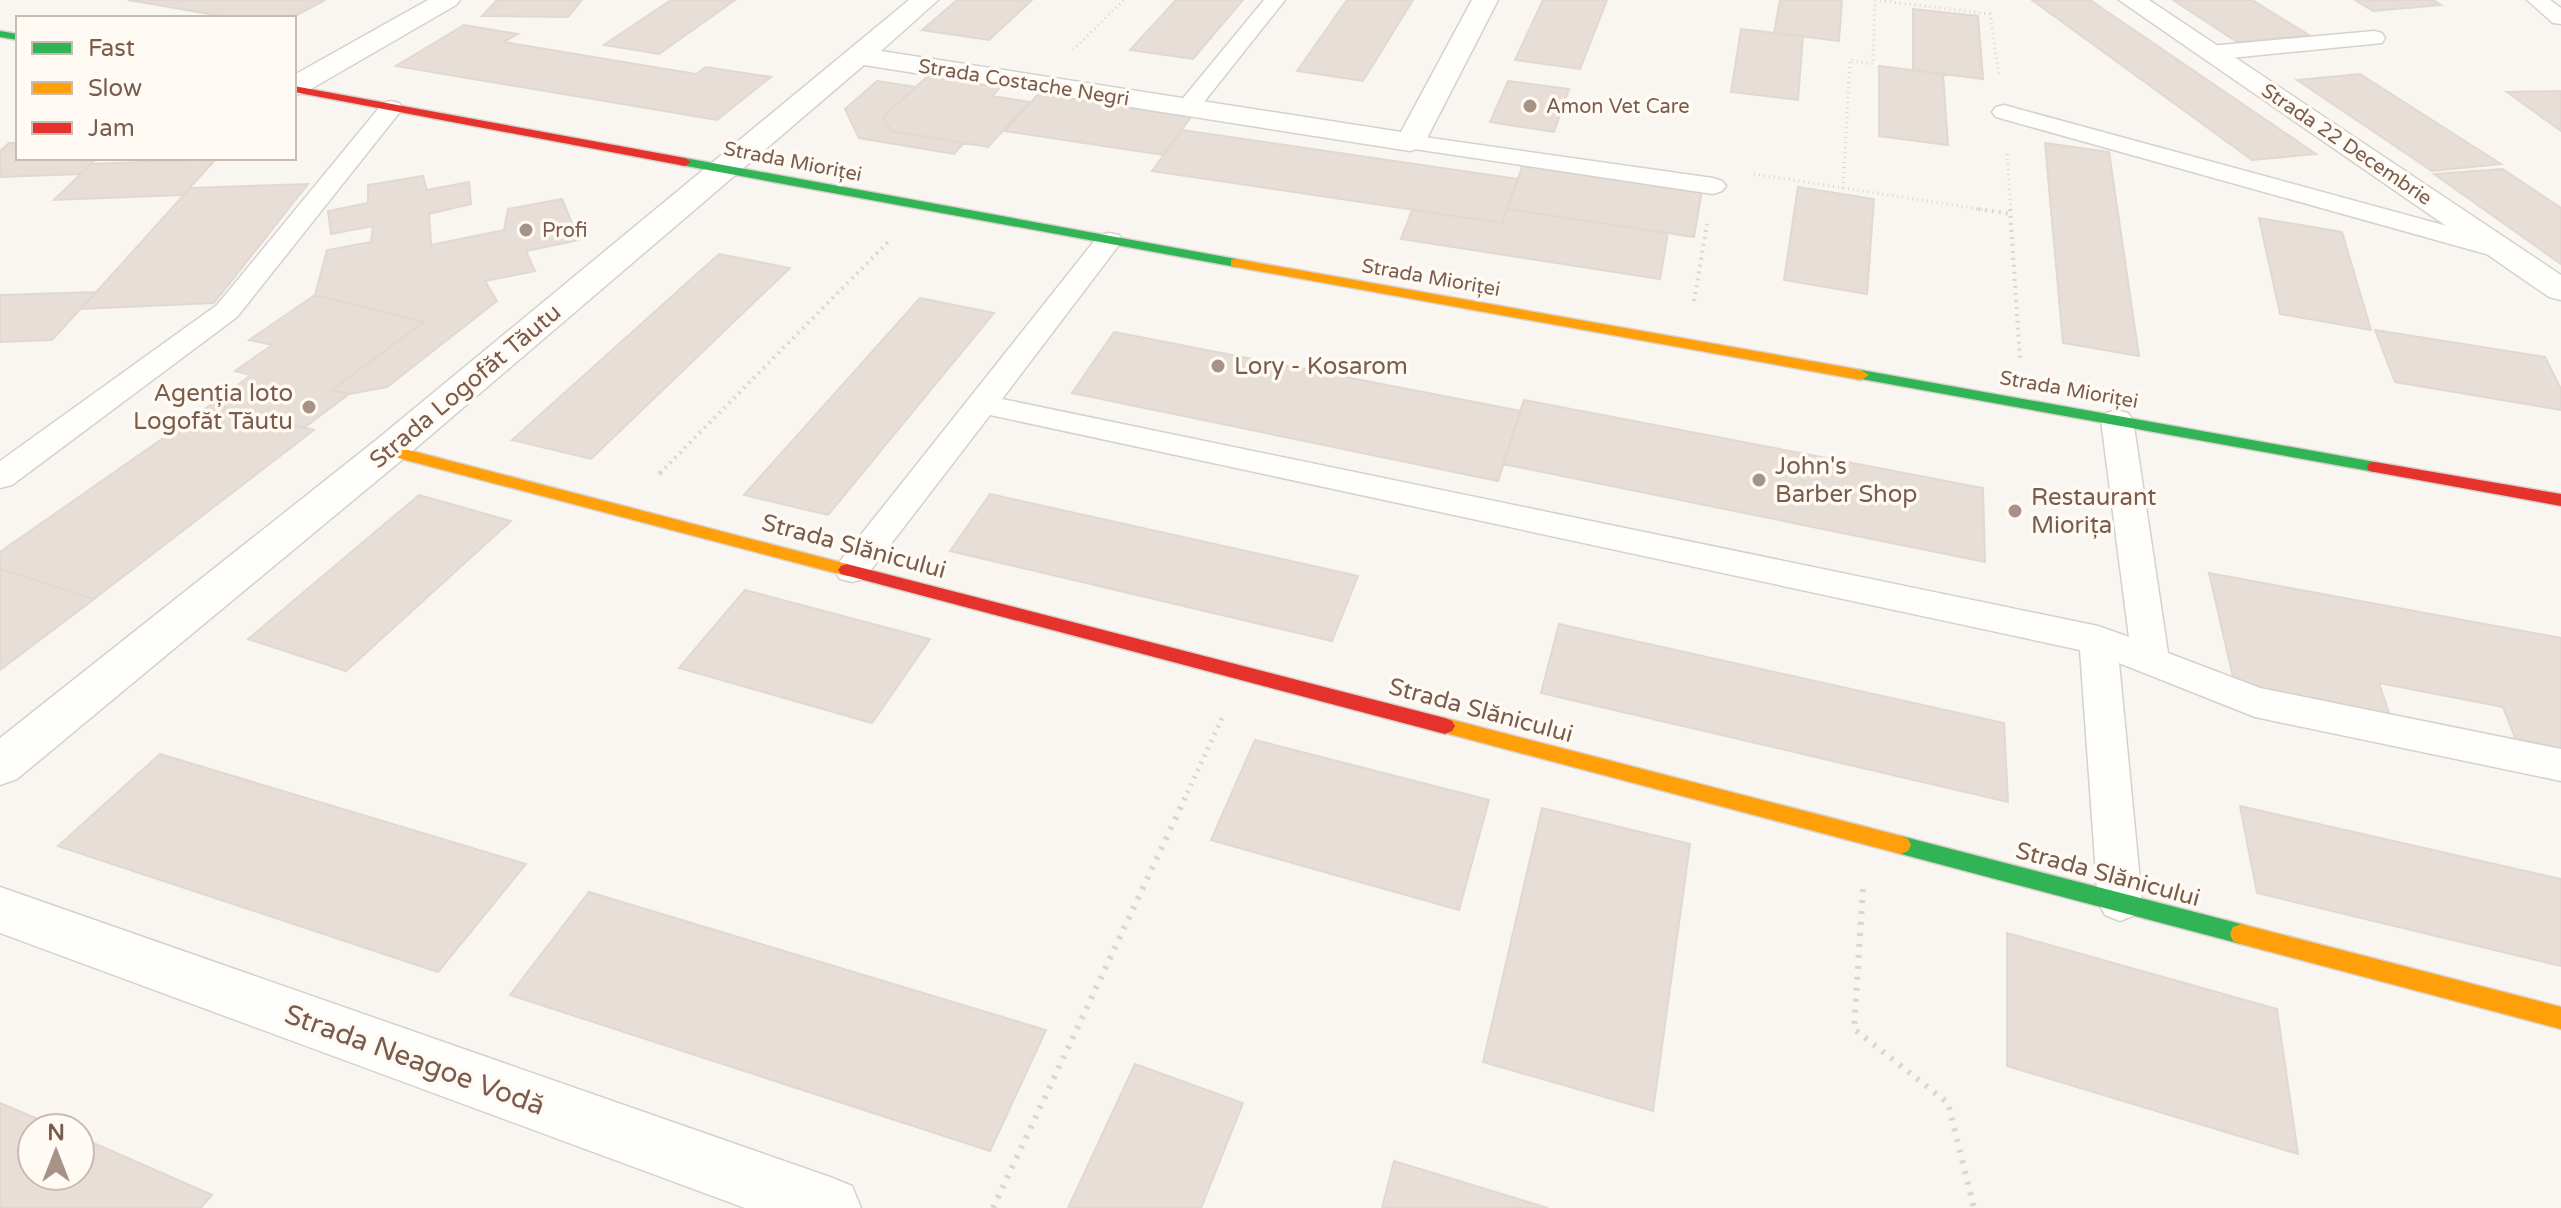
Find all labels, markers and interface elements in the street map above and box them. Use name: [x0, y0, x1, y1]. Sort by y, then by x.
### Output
legend: [16, 16, 296, 160]
text: Fast: [88, 34, 135, 63]
street label: Strada Costache Negri: [917, 54, 1131, 112]
text: Slow: [88, 74, 142, 103]
street label: Strada 22 Decembrie: [2257, 79, 2436, 211]
place label: Amon Vet Care: [1546, 95, 1689, 119]
marker: Amon Vet Care: [1521, 97, 1539, 115]
text: Jam: [88, 114, 135, 143]
street label: Strada Mioriței: [722, 137, 864, 187]
place label: Profi: [542, 219, 587, 243]
marker: Profi: [517, 221, 535, 239]
street label: Strada Mioriței: [1360, 254, 1502, 302]
street label: Strada Logofăt Tăutu: [364, 298, 567, 475]
place label: Lory - Kosarom: [1234, 352, 1408, 381]
marker: Lory - Kosarom: [1209, 357, 1227, 375]
street label: Strada Mioriței: [1998, 366, 2140, 414]
place label: Agenția loto Logofăt Tăutu: [133, 379, 293, 436]
marker: Agenția loto Logofăt Tăutu: [300, 398, 318, 416]
place label: John's Barber Shop: [1775, 452, 1917, 509]
marker: John's Barber Shop: [1750, 471, 1768, 489]
place label: Restaurant Miorița: [2031, 483, 2156, 540]
marker: Restaurant Miorița: [2006, 502, 2024, 520]
street label: Strada Slănicului: [759, 508, 949, 585]
street label: Strada Slănicului: [1386, 672, 1576, 749]
street label: Strada Slănicului: [2013, 836, 2203, 913]
street label: Strada Neagoe Vodă: [280, 997, 549, 1123]
north arrow: [16, 1112, 96, 1192]
text: N: [47, 1120, 65, 1146]

